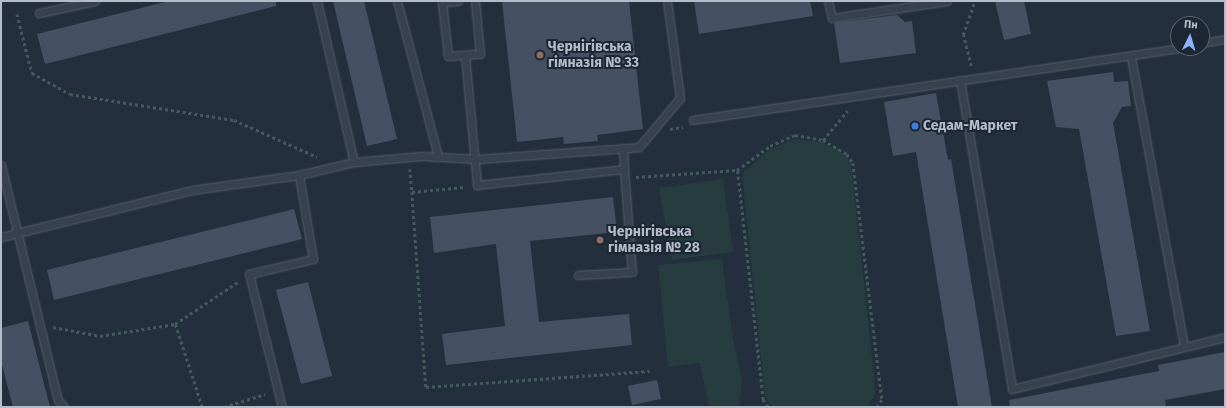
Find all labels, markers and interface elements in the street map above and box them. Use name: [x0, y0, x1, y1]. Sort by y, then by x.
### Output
north arrow: [1170, 16, 1210, 56]
text: Пн: [1184, 17, 1198, 32]
place label: Чернігівська гімназія № 33: [548, 39, 639, 72]
marker: Чернігівська гімназія № 33: [535, 50, 545, 60]
place label: Седам-Маркет: [923, 118, 1017, 134]
marker: Седам-Маркет: [910, 121, 920, 131]
place label: Чернігівська гімназія № 28: [608, 224, 700, 256]
marker: Чернігівська гімназія № 28: [595, 235, 605, 245]

